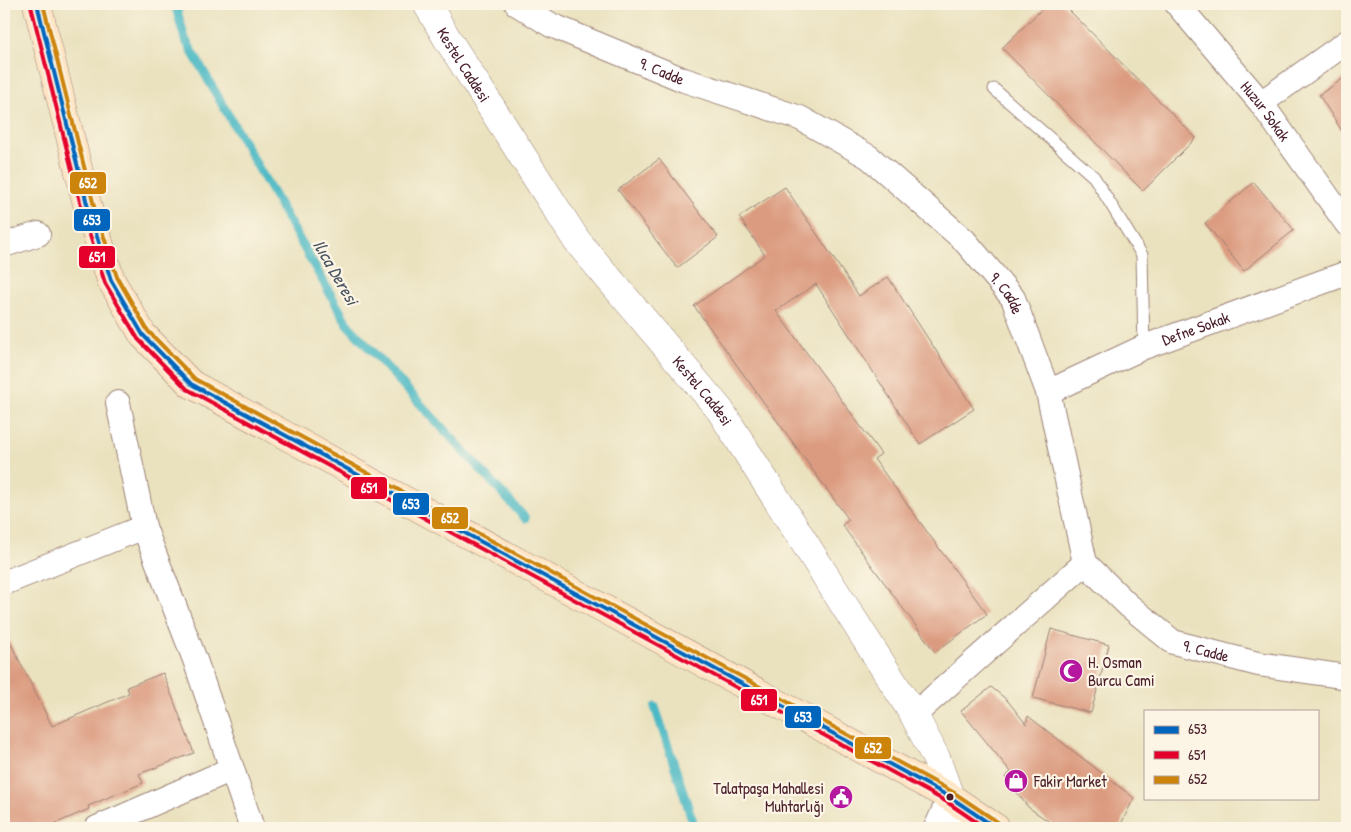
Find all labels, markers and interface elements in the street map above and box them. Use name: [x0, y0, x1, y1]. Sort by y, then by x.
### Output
street label: Kestel Caddesi: [432, 23, 496, 106]
street label: 9. Cadde: [636, 52, 688, 90]
street label: Huzur Sokak: [1236, 76, 1296, 146]
line badge: 652: [69, 171, 107, 195]
text: 652: [79, 173, 97, 192]
line badge: 653: [73, 208, 111, 232]
text: 653: [83, 210, 102, 229]
water label: Ilıca Deresi: [307, 235, 366, 311]
line badge: 651: [78, 245, 116, 269]
text: 651: [89, 247, 105, 266]
street label: 9. Cadde: [985, 267, 1029, 318]
street label: Defne Sokak: [1159, 306, 1233, 351]
street label: Kestel Caddesi: [668, 351, 738, 430]
line badge: 651: [350, 476, 388, 500]
text: 651: [361, 478, 377, 497]
line badge: 653: [392, 492, 430, 516]
text: 653: [402, 494, 421, 513]
line badge: 652: [431, 506, 469, 530]
text: 652: [441, 508, 459, 527]
street label: 9. Cadde: [1181, 634, 1232, 667]
place label: H. Osman Burcu Cami: [1088, 651, 1154, 691]
mosque icon: H. Osman Burcu Cami: [1058, 658, 1084, 684]
line badge: 651: [740, 688, 778, 712]
text: 651: [751, 690, 767, 709]
line badge: 653: [784, 705, 822, 729]
text: 653: [794, 707, 813, 726]
legend: [1144, 710, 1318, 800]
text: 653: [1188, 718, 1207, 739]
line badge: 652: [854, 736, 892, 760]
text: 652: [864, 738, 882, 757]
text: 651: [1188, 744, 1206, 765]
shop icon: Fakir Market: [1003, 768, 1029, 794]
text: 652: [1188, 768, 1207, 789]
place label: Fakir Market: [1033, 770, 1107, 792]
place label: Talatpaşa Mahallesi Muhtarlığı: [713, 777, 824, 817]
public building icon: Talatpaşa Mahallesi Muhtarlığı: [828, 784, 854, 810]
unlabelled marker: [945, 792, 955, 802]

